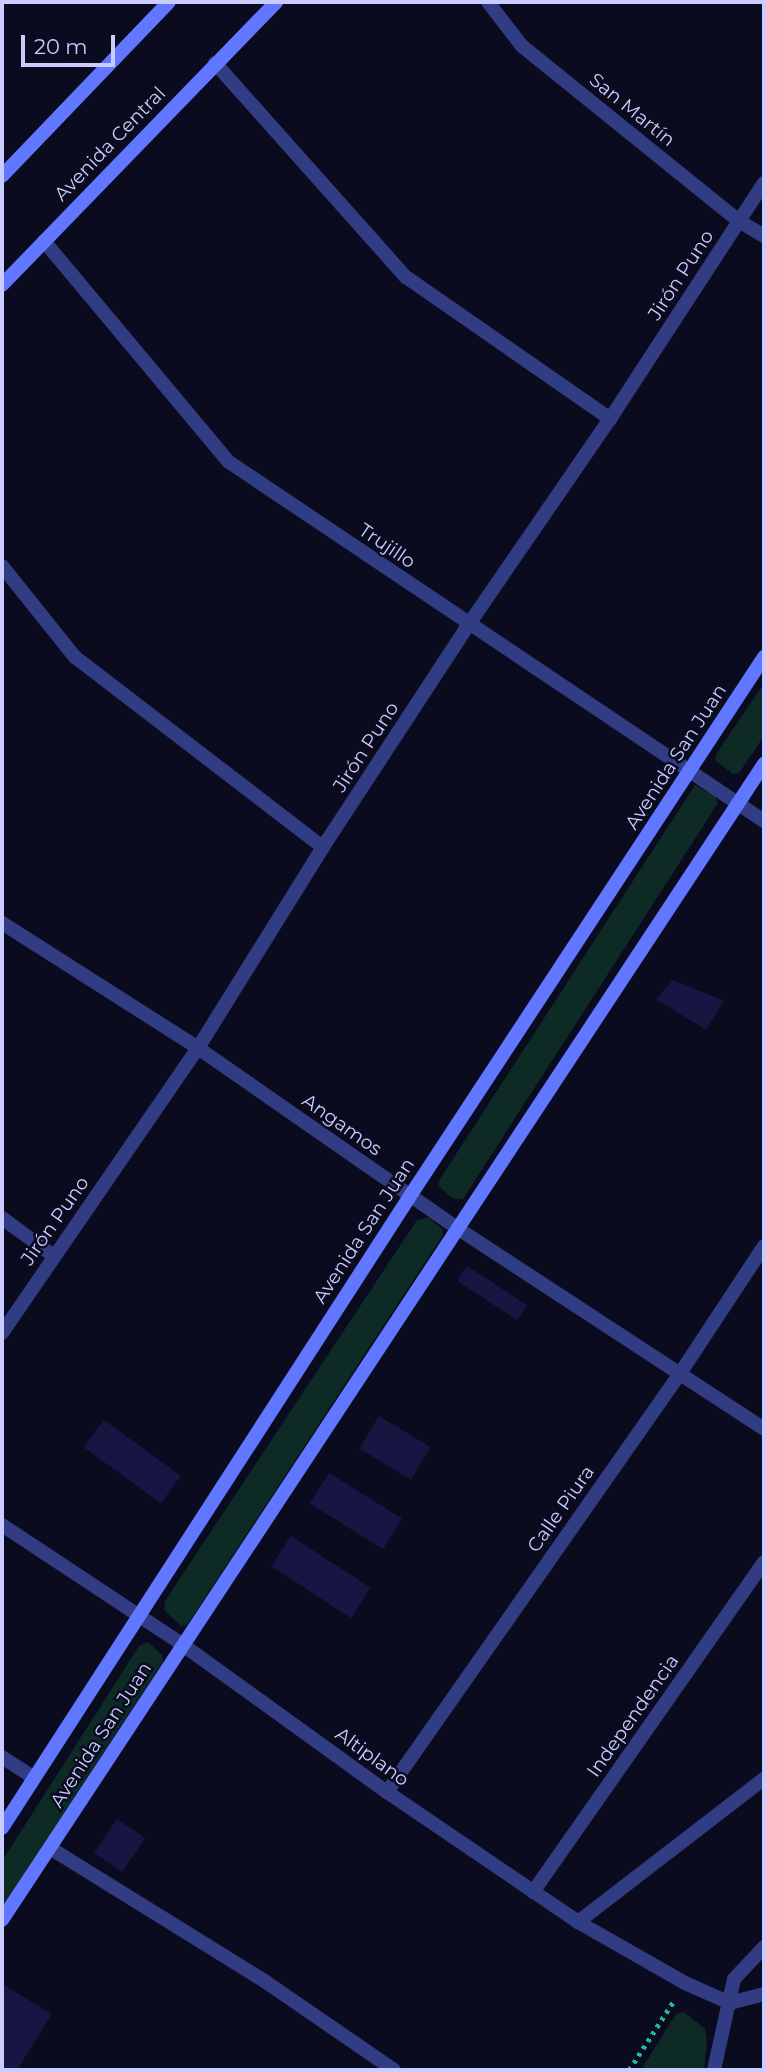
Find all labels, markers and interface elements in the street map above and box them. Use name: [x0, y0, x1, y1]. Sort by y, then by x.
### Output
scale bar: [24, 21, 119, 65]
text: 20 m: [34, 34, 88, 59]
street label: San Martín: [585, 69, 679, 151]
street label: Avenida Central: [50, 82, 170, 206]
street label: Jirón Puno: [643, 226, 719, 324]
street label: Trujillo: [354, 519, 420, 573]
street label: Avenida San Juan: [620, 680, 732, 834]
street label: Jirón Puno: [328, 698, 404, 796]
street label: Angamos: [298, 1089, 386, 1161]
street label: Avenida San Juan: [308, 1154, 420, 1308]
street label: Jirón Puno: [16, 1172, 94, 1270]
street label: Calle Piura: [523, 1461, 599, 1557]
street label: Independencia: [582, 1650, 684, 1782]
street label: Avenida San Juan: [45, 1658, 157, 1812]
street label: Altiplano: [331, 1723, 413, 1791]

